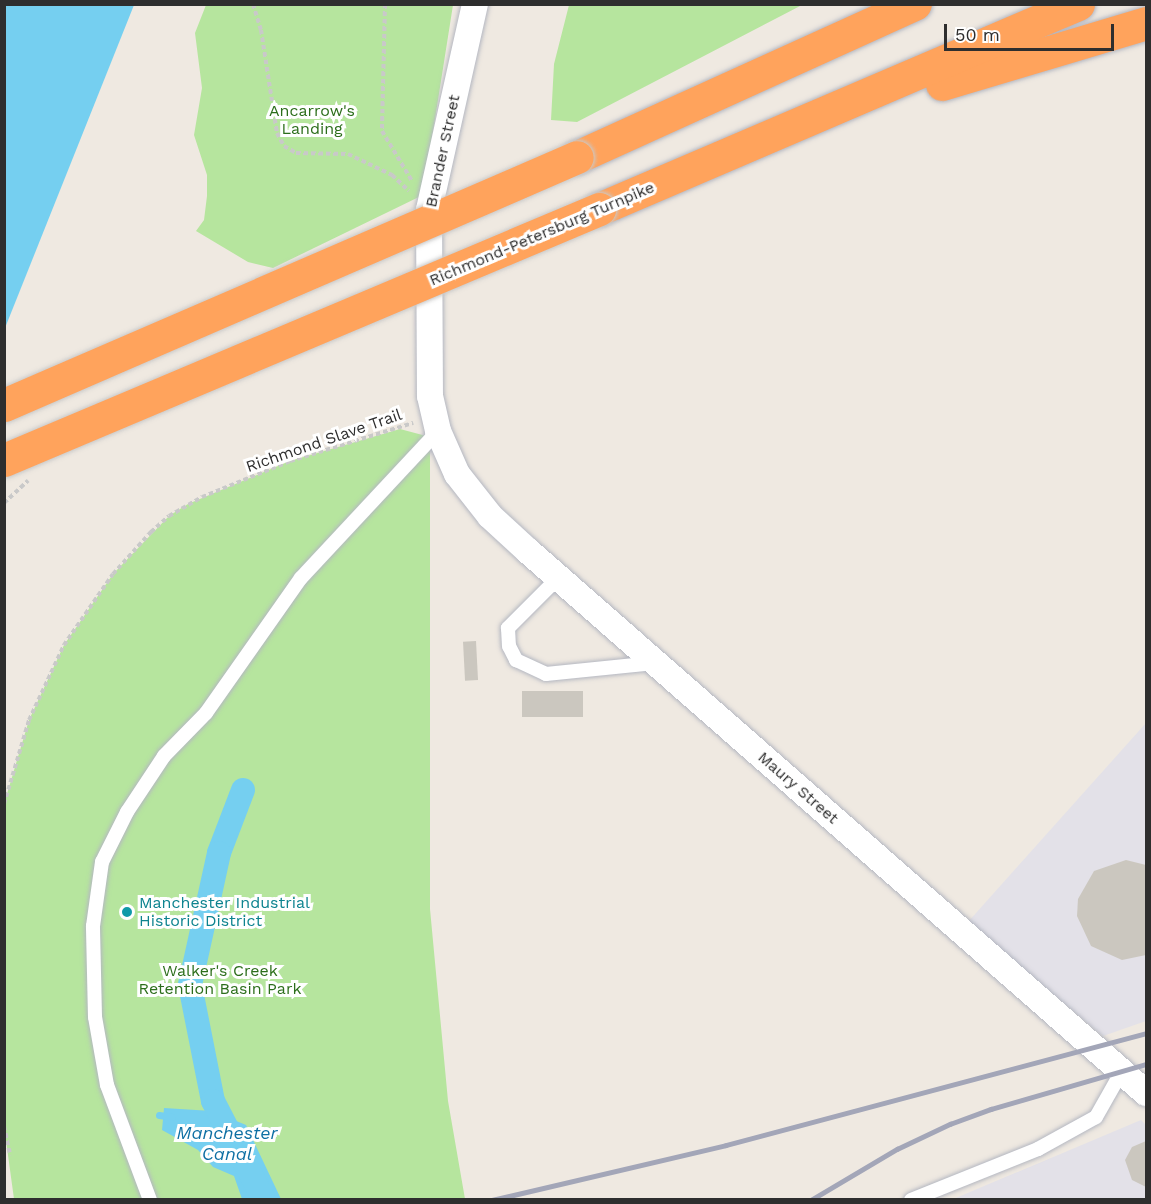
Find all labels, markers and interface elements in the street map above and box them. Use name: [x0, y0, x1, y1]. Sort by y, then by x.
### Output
scale bar: [947, 12, 1116, 50]
text: 50 m: [955, 24, 1000, 45]
street label: Brander Street: [422, 93, 464, 209]
park label: Ancarrow's Landing: [269, 101, 355, 139]
street label: Richmond-Petersburg Turnpike: [426, 178, 658, 290]
street label: Richmond Slave Trail: [243, 405, 405, 477]
street label: Maury Street: [754, 748, 842, 828]
place label: Manchester Industrial Historic District: [139, 893, 310, 931]
marker: Manchester Industrial Historic District: [120, 905, 134, 919]
park label: Walker's Creek Retention Basin Park: [139, 961, 301, 999]
water label: Manchester Canal: [176, 1123, 278, 1166]

